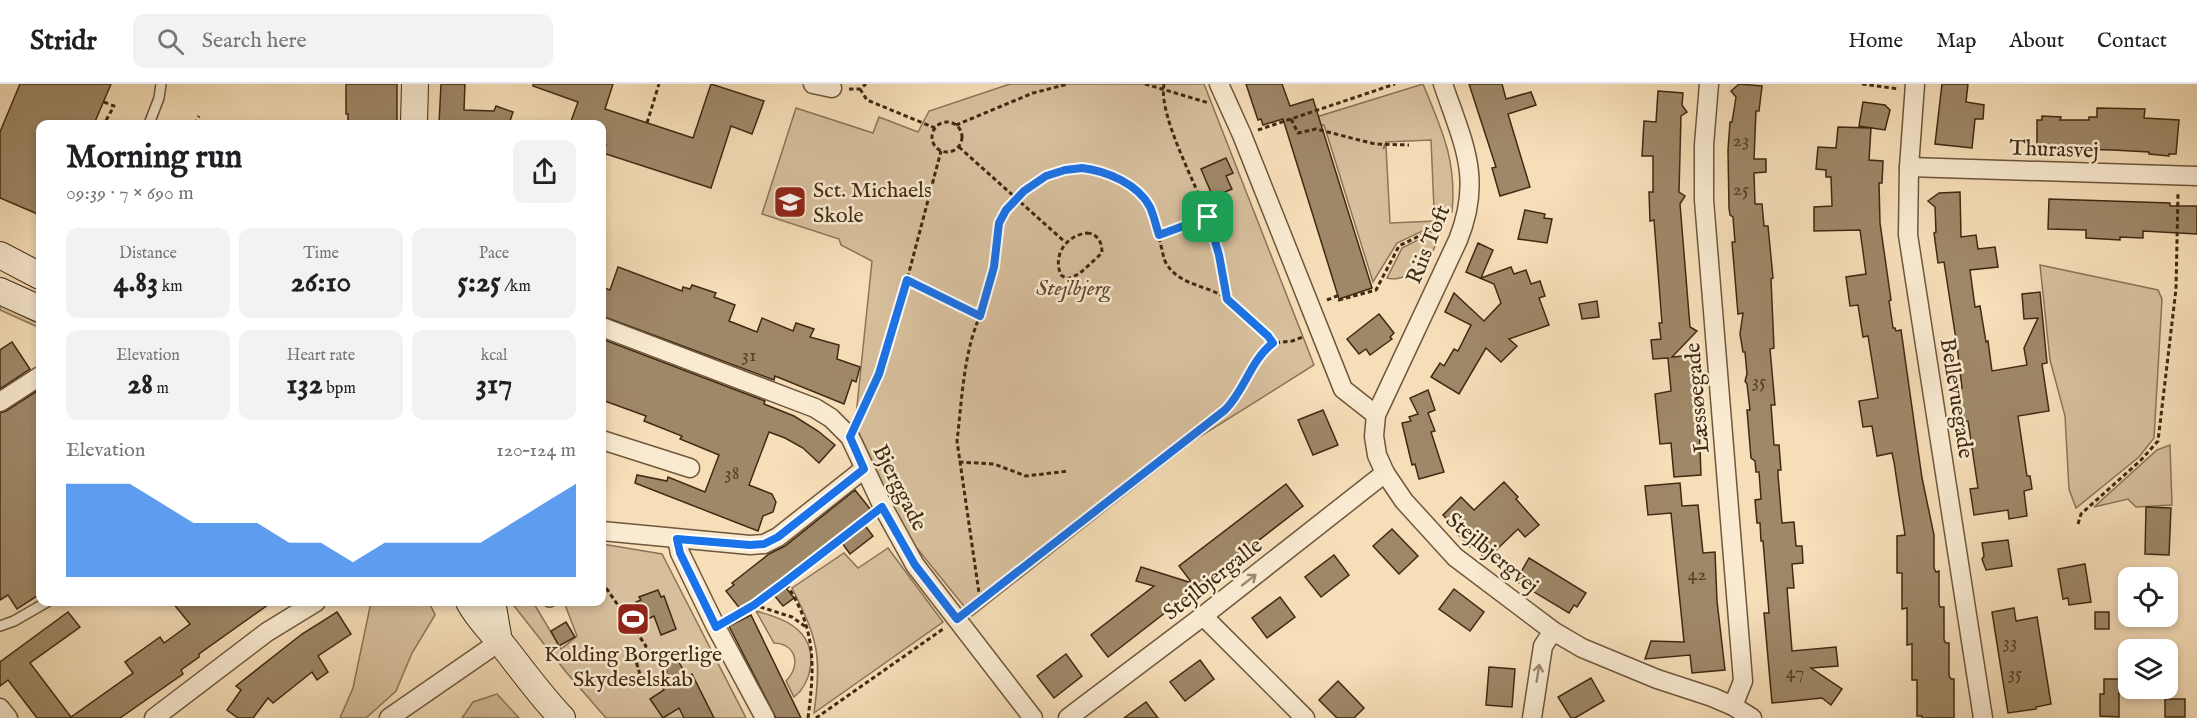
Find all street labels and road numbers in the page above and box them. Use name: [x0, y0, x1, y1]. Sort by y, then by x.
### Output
street label: Thurasvej: [2009, 134, 2099, 166]
street label: Riis Toft: [1400, 201, 1457, 288]
street label: Bellevuegade: [1933, 336, 1979, 460]
street label: Læssøegade: [1679, 341, 1717, 454]
street label: Bjerggade: [866, 440, 933, 536]
street label: Stejlbjergvej: [1440, 507, 1544, 600]
street label: Stejlbjergalle: [1158, 532, 1269, 627]

